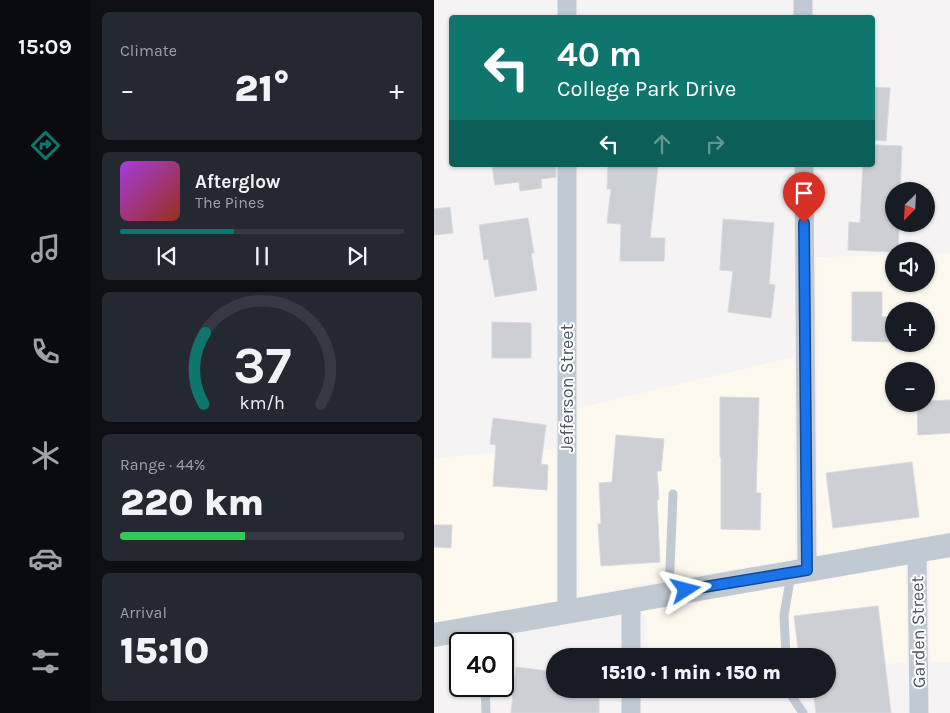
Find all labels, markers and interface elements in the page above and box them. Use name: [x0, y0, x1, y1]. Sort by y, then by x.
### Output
text: 15:09: [18, 34, 72, 60]
text: 40 m: [557, 34, 642, 75]
icon: left: [474, 35, 539, 100]
text: Climate: [120, 41, 177, 60]
text: 21°: [234, 66, 290, 111]
text: −: [120, 73, 135, 106]
text: +: [389, 73, 404, 106]
text: College Park Drive: [557, 76, 736, 102]
icon: directions: [28, 128, 63, 163]
icon: left: [595, 130, 623, 158]
icon: ahead: [648, 130, 676, 158]
icon: right: [701, 130, 729, 158]
text: Afterglow: [195, 171, 281, 193]
pin: [783, 172, 825, 223]
icon: arrive: [790, 179, 818, 207]
north arrow: [885, 182, 935, 232]
map controls: [885, 182, 935, 412]
text: The Pines: [195, 193, 265, 212]
icon: music: [28, 231, 63, 266]
icon: previous: [153, 242, 181, 270]
icon: pause: [248, 242, 276, 270]
icon: next: [343, 242, 371, 270]
button: sound: [885, 242, 935, 292]
button: +: [885, 302, 935, 352]
street label: Jefferson Street: [556, 324, 578, 452]
icon: phone: [28, 334, 63, 369]
text: 37: [233, 335, 291, 396]
button: −: [885, 362, 935, 412]
text: km/h: [239, 393, 285, 414]
icon: climate: [28, 438, 63, 473]
text: Range · 44%: [120, 455, 205, 474]
text: 220 km: [120, 480, 264, 525]
icon: car: [28, 541, 63, 576]
position arrow: [659, 563, 711, 615]
street label: Garden Street: [906, 575, 930, 688]
text: Arrival: [120, 603, 167, 622]
text: 15:10: [120, 628, 209, 673]
speed limit sign: 40: [449, 632, 514, 697]
icon: filters: [28, 644, 63, 679]
text: 15:10 · 1 min · 150 m: [601, 662, 781, 684]

